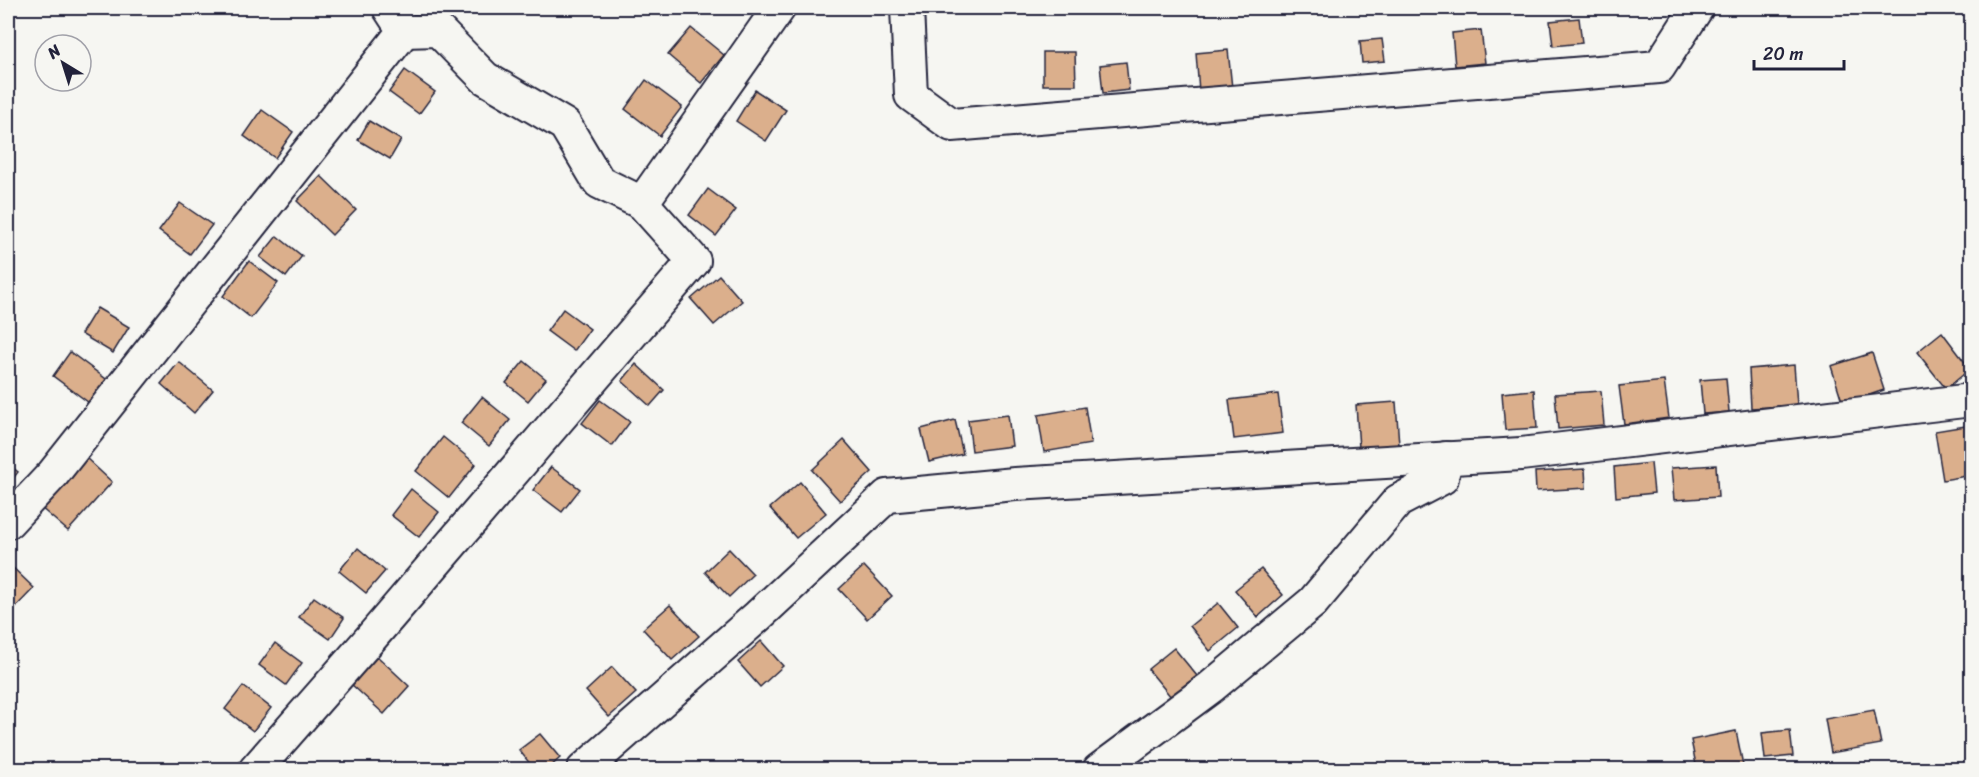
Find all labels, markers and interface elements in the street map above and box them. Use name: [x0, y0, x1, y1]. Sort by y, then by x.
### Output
north arrow: [33, 33, 93, 93]
scale bar: [1754, 33, 1844, 71]
text: N: [40, 36, 68, 67]
text: 20 m: [1763, 38, 1803, 70]

